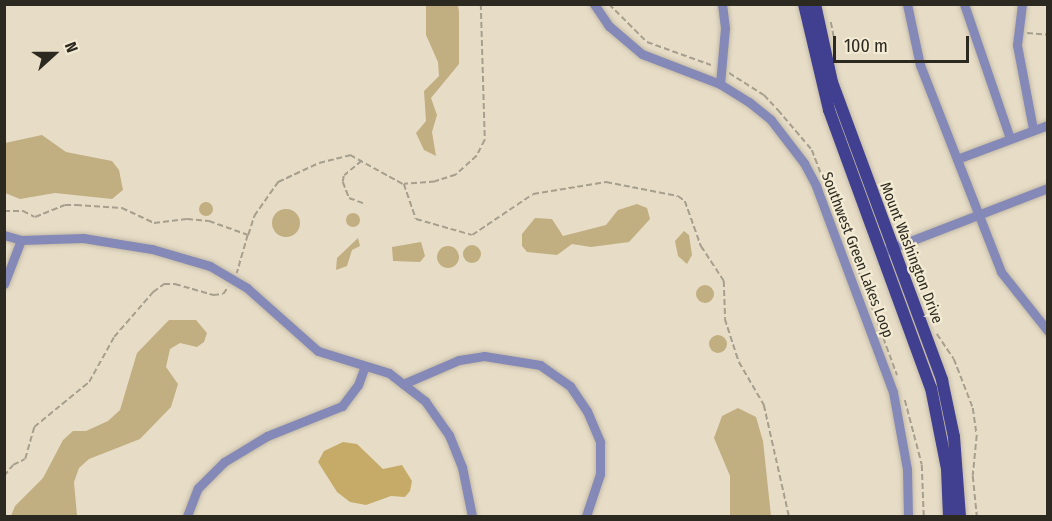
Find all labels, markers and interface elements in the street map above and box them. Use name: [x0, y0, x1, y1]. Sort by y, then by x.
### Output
north arrow: [24, 24, 84, 84]
scale bar: [836, 24, 972, 62]
text: 100 m: [844, 35, 888, 57]
text: N: [61, 39, 82, 55]
street label: Southwest Green Lakes Loop: [817, 170, 897, 340]
street label: Mount Washington Drive: [876, 180, 946, 326]

